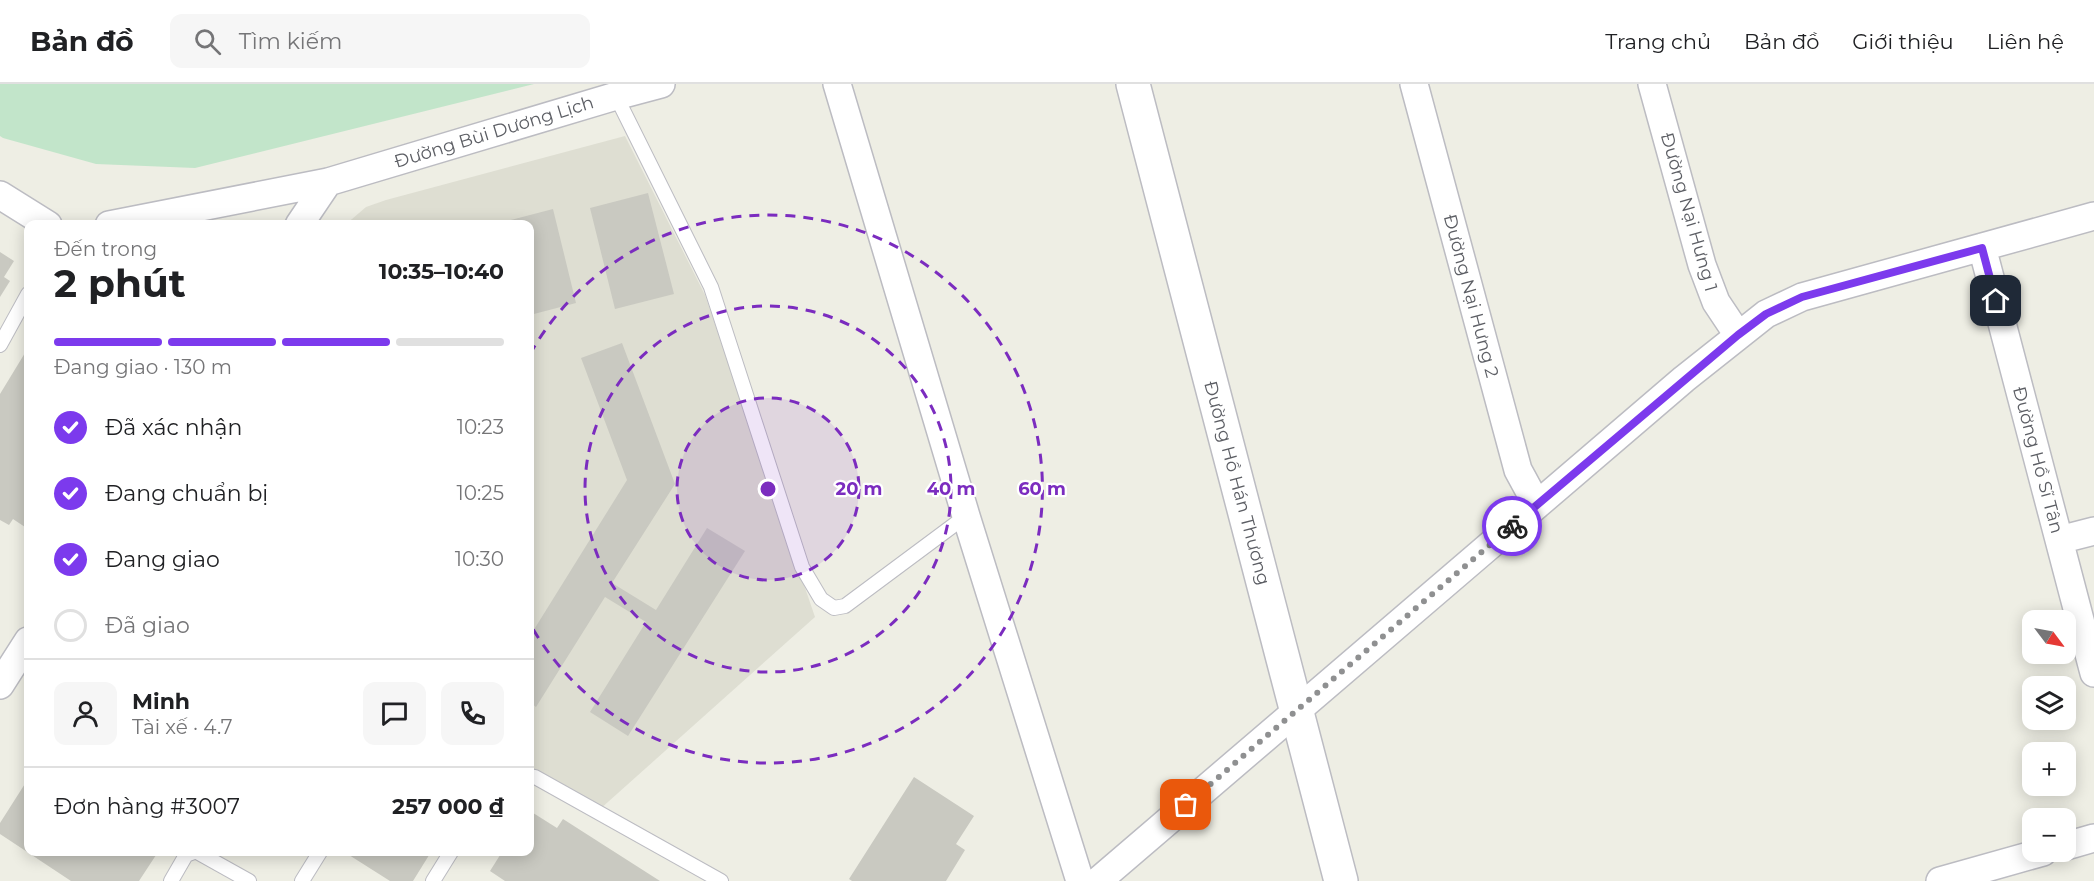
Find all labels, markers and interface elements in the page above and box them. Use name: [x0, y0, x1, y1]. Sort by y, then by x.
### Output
search box: [170, 14, 590, 68]
text: Bản đồ: [30, 24, 134, 58]
icon: search: [191, 25, 224, 58]
text: Tìm kiếm: [239, 28, 342, 55]
text: Trang chủ: [1605, 29, 1711, 54]
text: Bản đồ: [1744, 29, 1819, 54]
text: Giới thiệu: [1852, 29, 1954, 54]
text: Liên hệ: [1987, 29, 2064, 54]
street label: Đường Bùi Dương Lịch: [392, 91, 596, 173]
street label: Đường Nại Hưng 1: [1656, 130, 1722, 294]
street label: Đường Nại Hưng 2: [1439, 212, 1503, 380]
text: Đến trong: [54, 237, 157, 261]
text: 10:35–10:40: [379, 258, 504, 285]
text: 2 phút: [54, 259, 186, 307]
pin: [1970, 275, 2021, 326]
icon: home: [1979, 284, 2012, 317]
text: Đang giao · 130 m: [54, 355, 232, 379]
street label: Đường Hồ Hán Thương: [1199, 379, 1275, 587]
street label: Đường Hồ Sĩ Tân: [2008, 384, 2068, 536]
icon: check: [54, 411, 87, 444]
text: Đã xác nhận: [105, 414, 242, 441]
text: 10:23: [457, 415, 504, 439]
icon: check: [54, 477, 87, 510]
text: 20 m: [836, 478, 882, 500]
text: 40 m: [927, 478, 975, 500]
text: 60 m: [1018, 478, 1066, 500]
centre of rings: [758, 479, 778, 499]
text: Đang chuẩn bị: [105, 480, 268, 507]
text: 10:25: [457, 481, 504, 505]
courier: [1482, 496, 1542, 556]
icon: bike: [1496, 510, 1529, 543]
icon: check: [54, 543, 87, 576]
text: Đang giao: [105, 546, 220, 573]
text: 10:30: [455, 547, 504, 571]
north arrow: [2022, 610, 2076, 664]
map controls: [2022, 610, 2076, 862]
text: Đã giao: [105, 612, 190, 639]
button: layers: [2022, 676, 2076, 730]
button: person: [54, 682, 117, 745]
button: chat: [363, 682, 426, 745]
button: phone: [441, 682, 504, 745]
text: Minh: [132, 688, 190, 715]
text: Tài xế · 4.7: [132, 715, 233, 739]
button: +: [2022, 742, 2076, 796]
pin: [1160, 779, 1211, 830]
icon: bag: [1169, 788, 1202, 821]
text: Đơn hàng #3007: [54, 793, 240, 820]
text: 257 000 ₫: [392, 793, 504, 820]
button: −: [2022, 808, 2076, 862]

